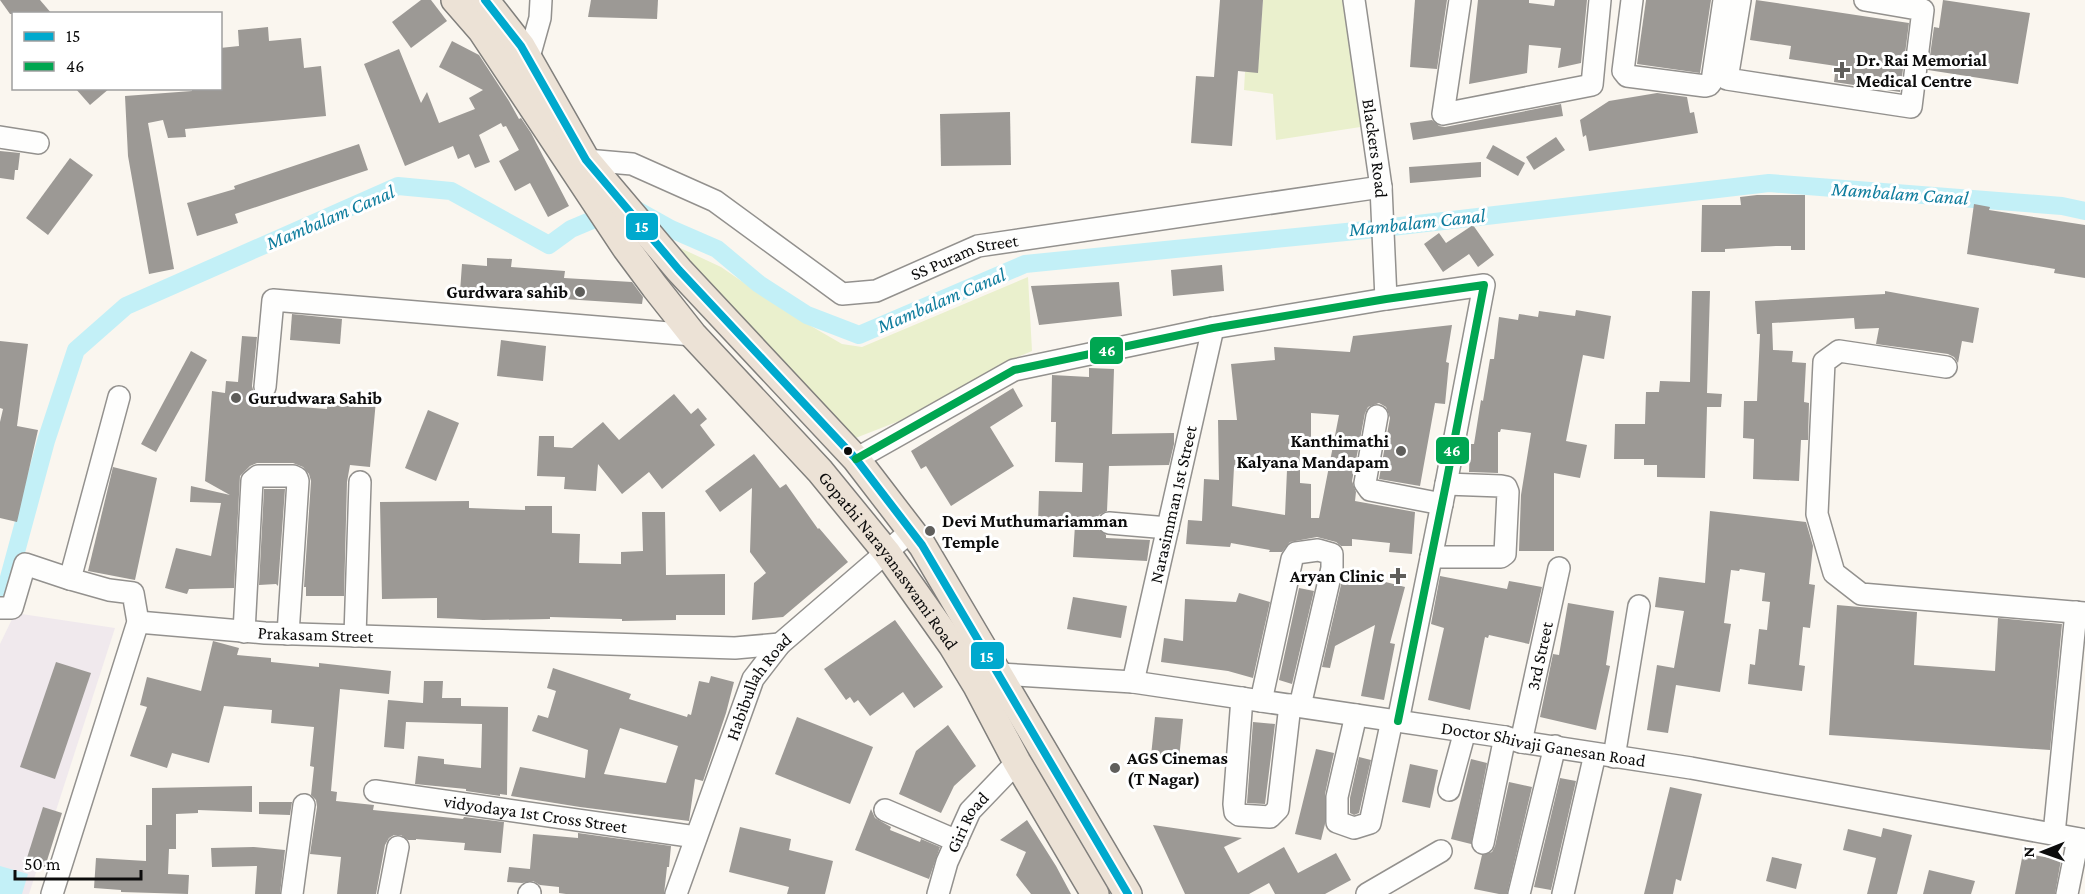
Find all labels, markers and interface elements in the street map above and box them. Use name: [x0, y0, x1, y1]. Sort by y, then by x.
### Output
legend: [12, 12, 222, 90]
text: 15: [66, 26, 80, 46]
place label: Dr. Rai Memorial Medical Centre: [1856, 50, 1987, 91]
text: 46: [66, 56, 84, 76]
marker: Dr. Rai Memorial Medical Centre: [1833, 61, 1851, 79]
street label: Blackers Road: [1358, 98, 1392, 199]
water label: Mambalam Canal: [1830, 177, 1970, 209]
water label: Mambalam Canal: [262, 180, 398, 254]
water label: Mambalam Canal: [1347, 204, 1487, 240]
line badge: 15: [625, 212, 659, 241]
text: 15: [635, 218, 649, 235]
street label: SS Puram Street: [907, 230, 1021, 284]
water label: Mambalam Canal: [873, 263, 1009, 337]
place label: Gurdwara sahib: [446, 282, 568, 302]
marker: Gurdwara sahib: [573, 285, 587, 299]
line badge: 46: [1089, 336, 1124, 365]
text: 46: [1098, 342, 1116, 359]
place label: Gurudwara Sahib: [248, 388, 382, 408]
marker: Gurudwara Sahib: [229, 391, 243, 405]
street label: Narasimman 1st Street: [1146, 423, 1201, 585]
place label: Kanthimathi Kalyana Mandapam: [1236, 431, 1390, 472]
line badge: 46: [1435, 436, 1470, 465]
text: 46: [1443, 442, 1461, 459]
marker: Kanthimathi Kalyana Mandapam: [1394, 444, 1408, 458]
unlabelled marker: [842, 445, 854, 457]
street label: Gopathi Narayanaswami Road: [814, 467, 962, 654]
place label: Devi Muthumariamman Temple: [942, 511, 1129, 552]
marker: Devi Muthumariamman Temple: [923, 524, 937, 538]
place label: Aryan Clinic: [1289, 566, 1384, 586]
marker: Aryan Clinic: [1389, 567, 1407, 585]
street label: 3rd Street: [1523, 619, 1557, 692]
street label: Prakasam Street: [257, 622, 375, 646]
street label: Habibullah Road: [722, 629, 796, 743]
line badge: 15: [970, 641, 1005, 670]
text: 15: [980, 648, 994, 665]
street label: Doctor Shivaji Ganesan Road: [1440, 718, 1648, 771]
place label: AGS Cinemas (T Nagar): [1126, 748, 1228, 790]
marker: AGS Cinemas (T Nagar): [1108, 761, 1122, 775]
street label: Giri Road: [942, 788, 993, 856]
street label: vidyodaya 1st Cross Street: [441, 791, 629, 837]
north arrow: [2013, 822, 2073, 882]
scale bar: [15, 843, 141, 881]
text: N: [2020, 847, 2037, 858]
text: 50 m: [24, 854, 61, 874]

